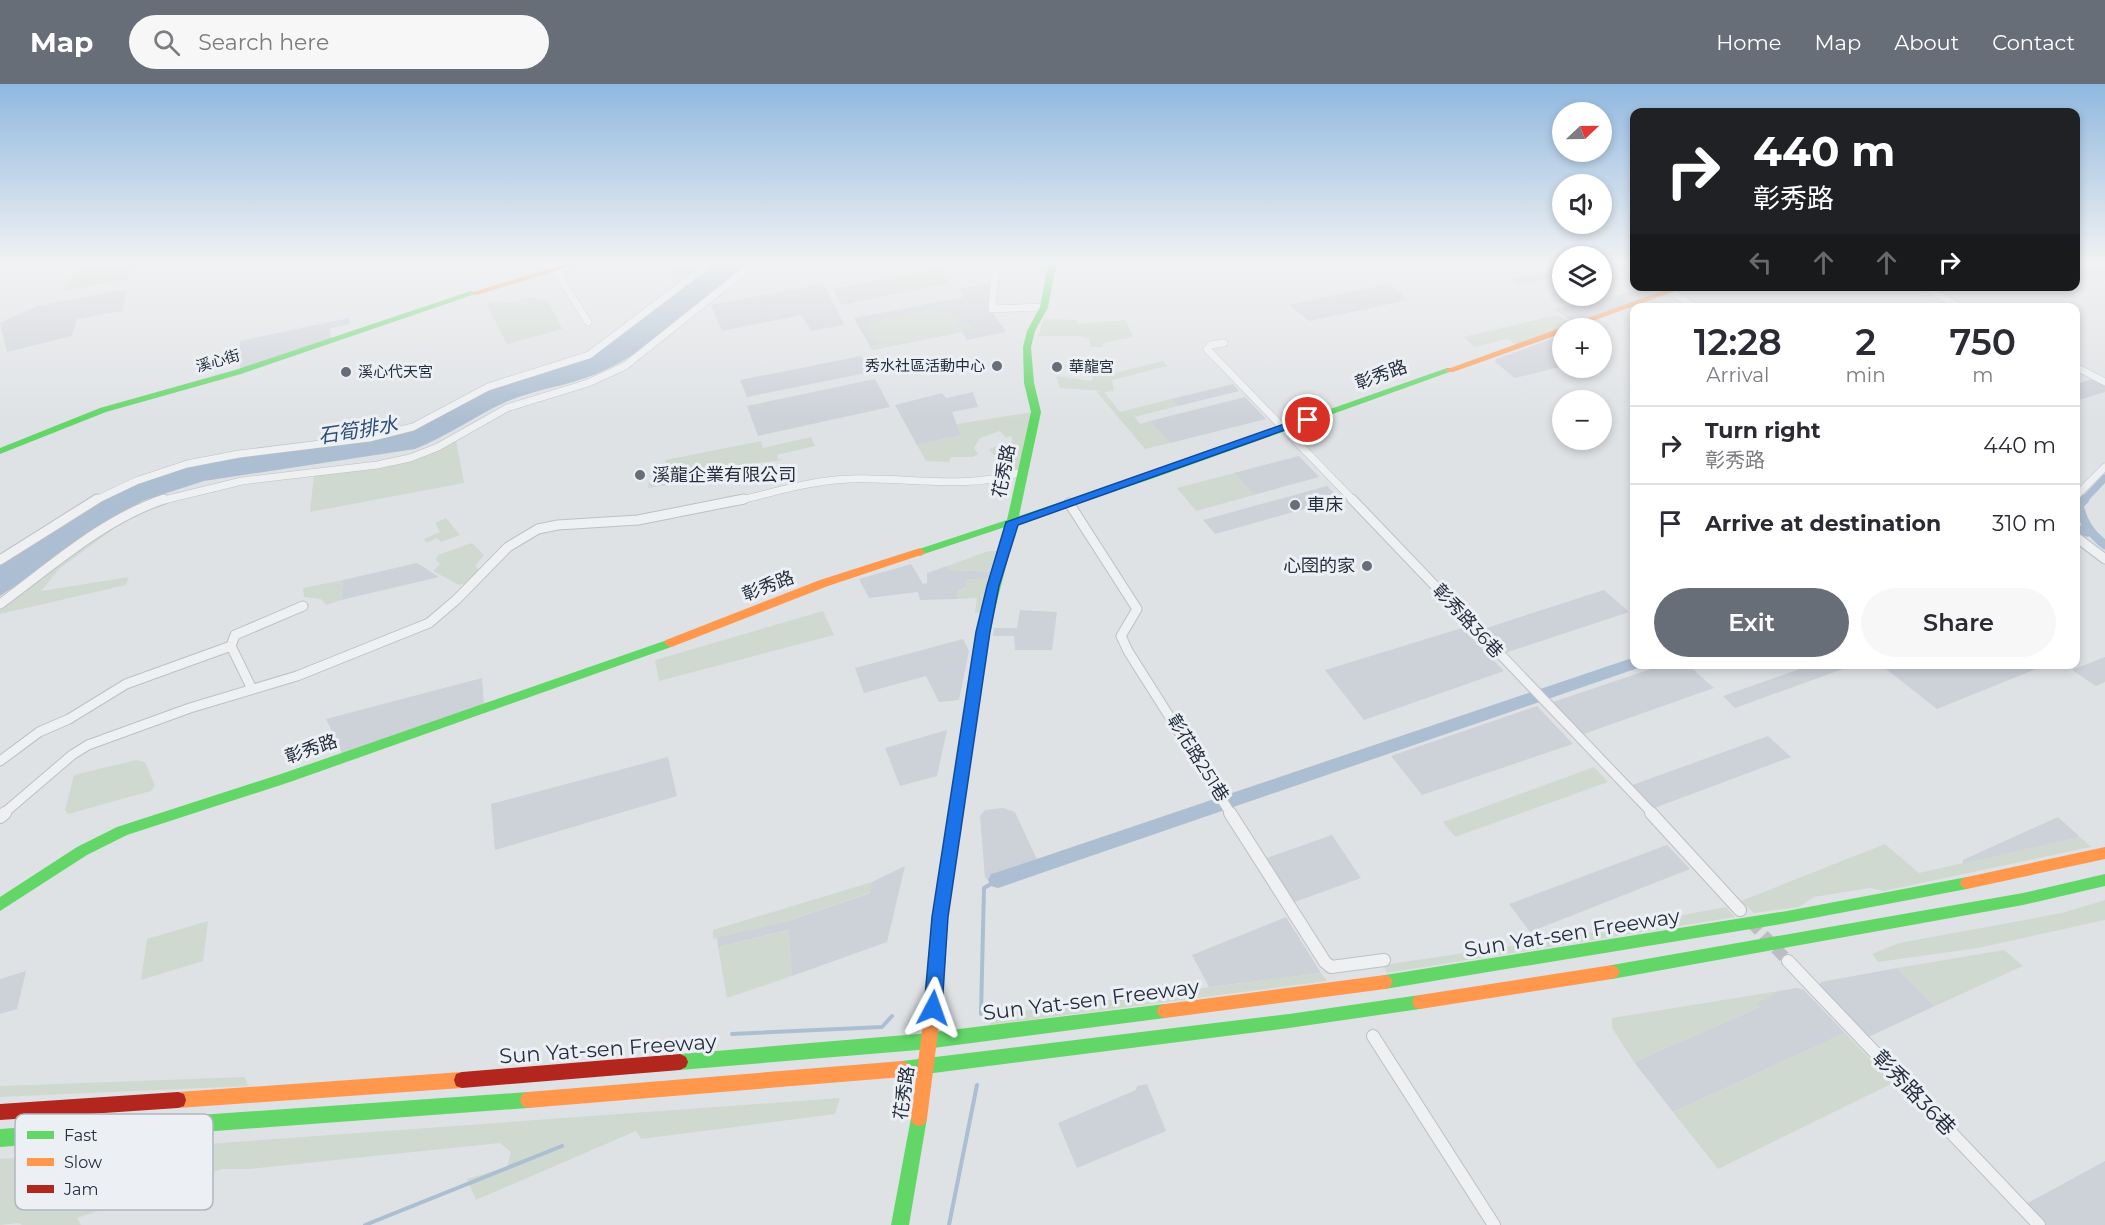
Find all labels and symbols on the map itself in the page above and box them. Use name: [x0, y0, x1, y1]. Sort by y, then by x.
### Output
north arrow: [1552, 102, 1612, 162]
street label: 溪心街: [194, 345, 242, 376]
street label: 彰秀路: [1352, 355, 1410, 395]
place label: 秀水社區活動中心: [865, 356, 985, 375]
place label: 華龍宮: [1069, 357, 1114, 376]
marker: 秀水社區活動中心: [990, 359, 1004, 373]
marker: 華龍宮: [1050, 360, 1064, 374]
place label: 溪心代天宮: [358, 362, 433, 381]
marker: 溪心代天宮: [339, 365, 353, 379]
pin: [1282, 394, 1333, 445]
water label: 石筍排水: [317, 412, 400, 448]
street label: 花秀路: [988, 442, 1020, 500]
place label: 溪龍企業有限公司: [652, 464, 796, 486]
marker: 溪龍企業有限公司: [633, 468, 647, 482]
place label: 車床: [1307, 494, 1343, 516]
marker: 車床: [1288, 498, 1302, 512]
place label: 心囹的家: [1283, 555, 1355, 577]
marker: 心囹的家: [1360, 559, 1374, 573]
street label: 彰秀路: [739, 566, 797, 606]
street label: 彰秀路36巷: [1428, 579, 1508, 663]
street label: 彰花路251巷: [1162, 710, 1234, 806]
street label: 彰秀路: [282, 730, 340, 768]
street label: Sun Yat-sen Freeway: [1462, 903, 1682, 962]
street label: Sun Yat-sen Freeway: [981, 974, 1201, 1025]
position arrow: [901, 976, 965, 1040]
street label: Sun Yat-sen Freeway: [498, 1028, 718, 1069]
street label: 彰秀路36巷: [1868, 1045, 1961, 1140]
street label: 花秀路: [889, 1065, 919, 1121]
legend: [15, 1114, 213, 1210]
text: Fast: [64, 1126, 98, 1145]
text: Slow: [64, 1153, 102, 1172]
text: Jam: [63, 1180, 98, 1199]

